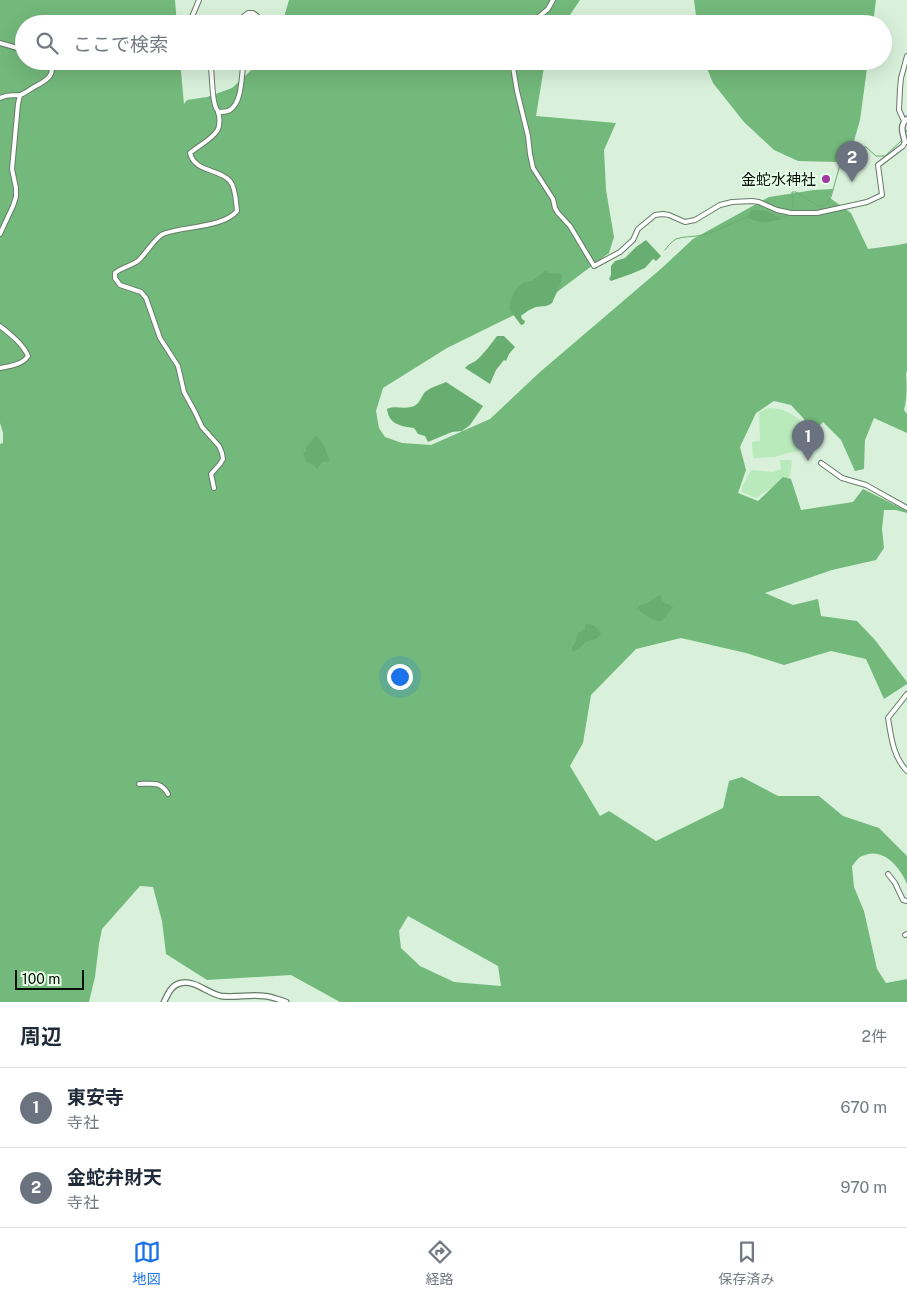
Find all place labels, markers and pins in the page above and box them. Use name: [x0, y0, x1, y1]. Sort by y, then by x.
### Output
pin: 2: [836, 141, 868, 182]
place label: 金蛇水神社: [741, 171, 816, 188]
marker: 金蛇水神社: [820, 173, 832, 185]
pin: 1: [792, 420, 824, 461]

